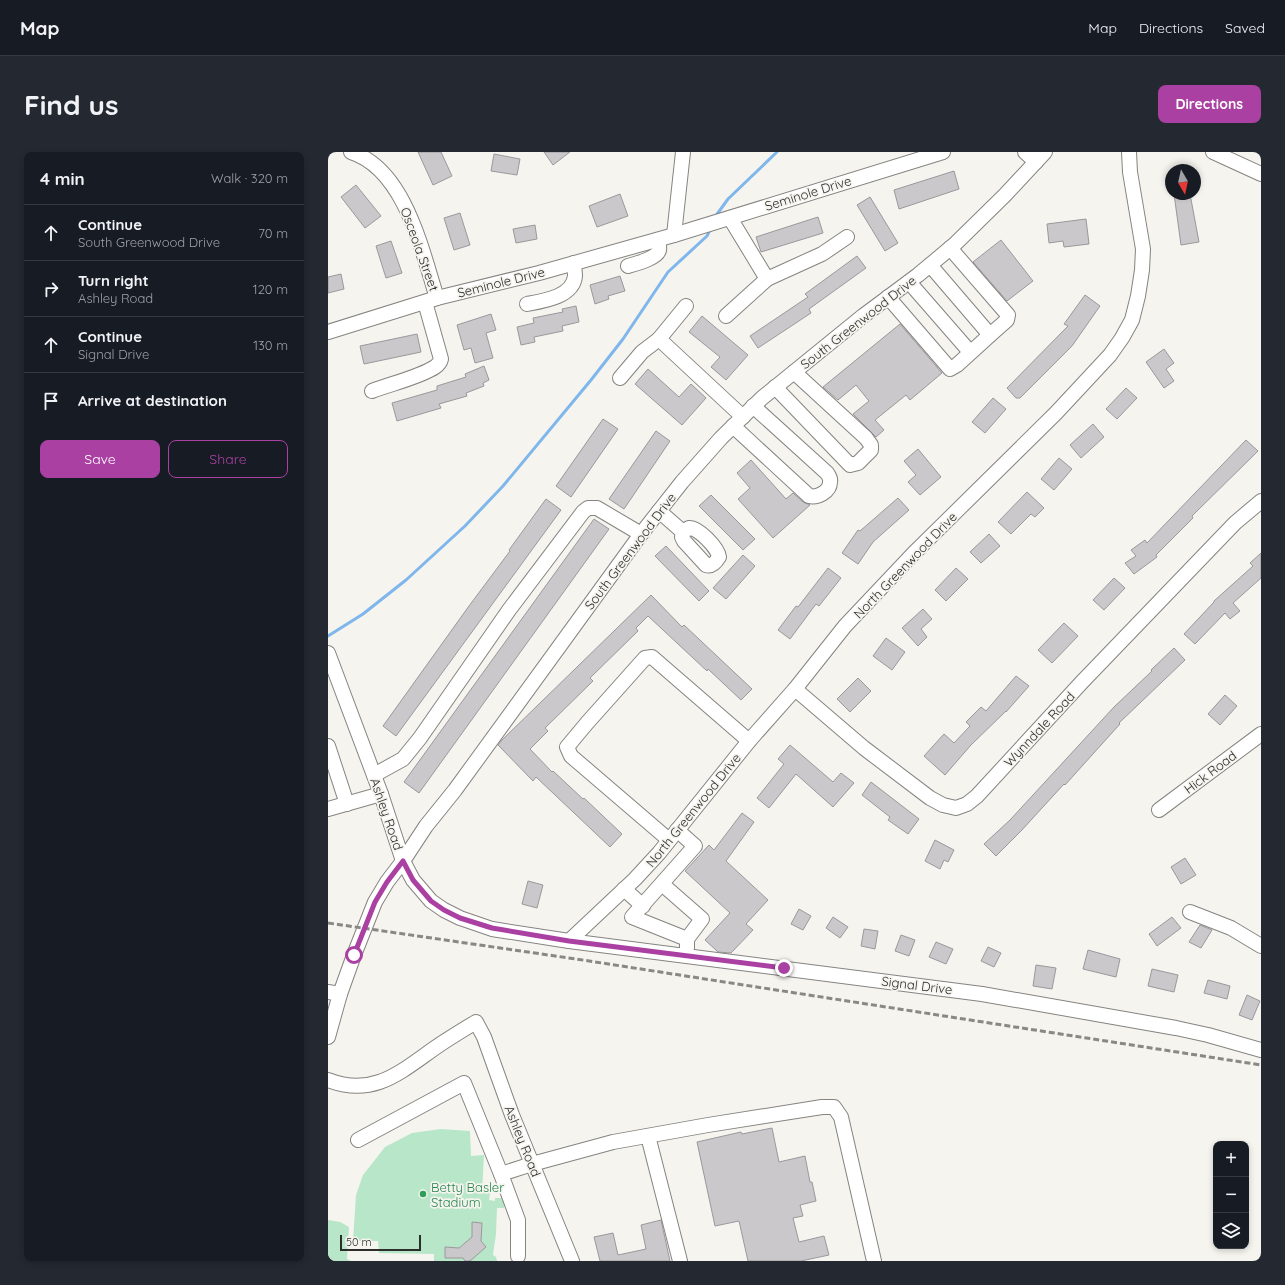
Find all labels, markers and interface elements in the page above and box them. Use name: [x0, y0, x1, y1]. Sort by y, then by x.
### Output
text: Map: [20, 16, 59, 40]
text: Map: [1088, 19, 1117, 37]
text: Directions: [1139, 19, 1203, 37]
text: Saved: [1225, 19, 1265, 37]
button: Directions: [1158, 85, 1261, 123]
text: Find us: [24, 87, 118, 122]
north arrow: [1165, 164, 1201, 200]
text: 4 min: [40, 168, 85, 189]
text: Walk · 320 m: [211, 170, 288, 186]
street label: Seminole Drive: [763, 172, 853, 214]
street label: Osceola Street: [397, 205, 443, 293]
text: Continue: [78, 215, 142, 234]
icon: ahead: [40, 222, 62, 244]
text: 70 m: [258, 225, 288, 241]
text: South Greenwood Drive: [78, 234, 220, 250]
street label: Seminole Drive: [456, 263, 546, 301]
text: Turn right: [78, 271, 149, 290]
street label: South Greenwood Drive: [797, 272, 919, 372]
icon: right: [40, 278, 62, 300]
text: 120 m: [253, 281, 288, 297]
text: Ashley Road: [78, 290, 153, 306]
text: Continue: [78, 327, 142, 346]
icon: ahead: [40, 334, 62, 356]
text: 130 m: [253, 337, 288, 353]
text: Signal Drive: [78, 346, 149, 362]
icon: arrive: [40, 390, 62, 412]
text: Arrive at destination: [78, 391, 227, 410]
button: Save: [40, 440, 160, 478]
button: Share: [168, 440, 288, 478]
street label: South Greenwood Drive: [581, 489, 679, 613]
street label: North Greenwood Drive: [850, 508, 960, 622]
street label: Wynndale Road: [1000, 688, 1078, 770]
street label: Hick Road: [1181, 747, 1239, 797]
street label: North Greenwood Drive: [642, 750, 744, 870]
street label: Ashley Road: [367, 776, 407, 852]
route start: [345, 946, 363, 964]
route end: [775, 959, 793, 977]
street label: Signal Drive: [881, 973, 953, 997]
street label: Ashley Road: [501, 1103, 545, 1179]
map controls: [1213, 1141, 1249, 1249]
button: +: [1213, 1141, 1249, 1177]
button: −: [1213, 1177, 1249, 1213]
place label: Betty Basler Stadium: [431, 1179, 504, 1210]
marker: Betty Basler Stadium: [418, 1189, 428, 1199]
button: layers: [1213, 1213, 1249, 1249]
scale bar: [340, 1233, 421, 1252]
text: 50 m: [346, 1235, 372, 1249]

